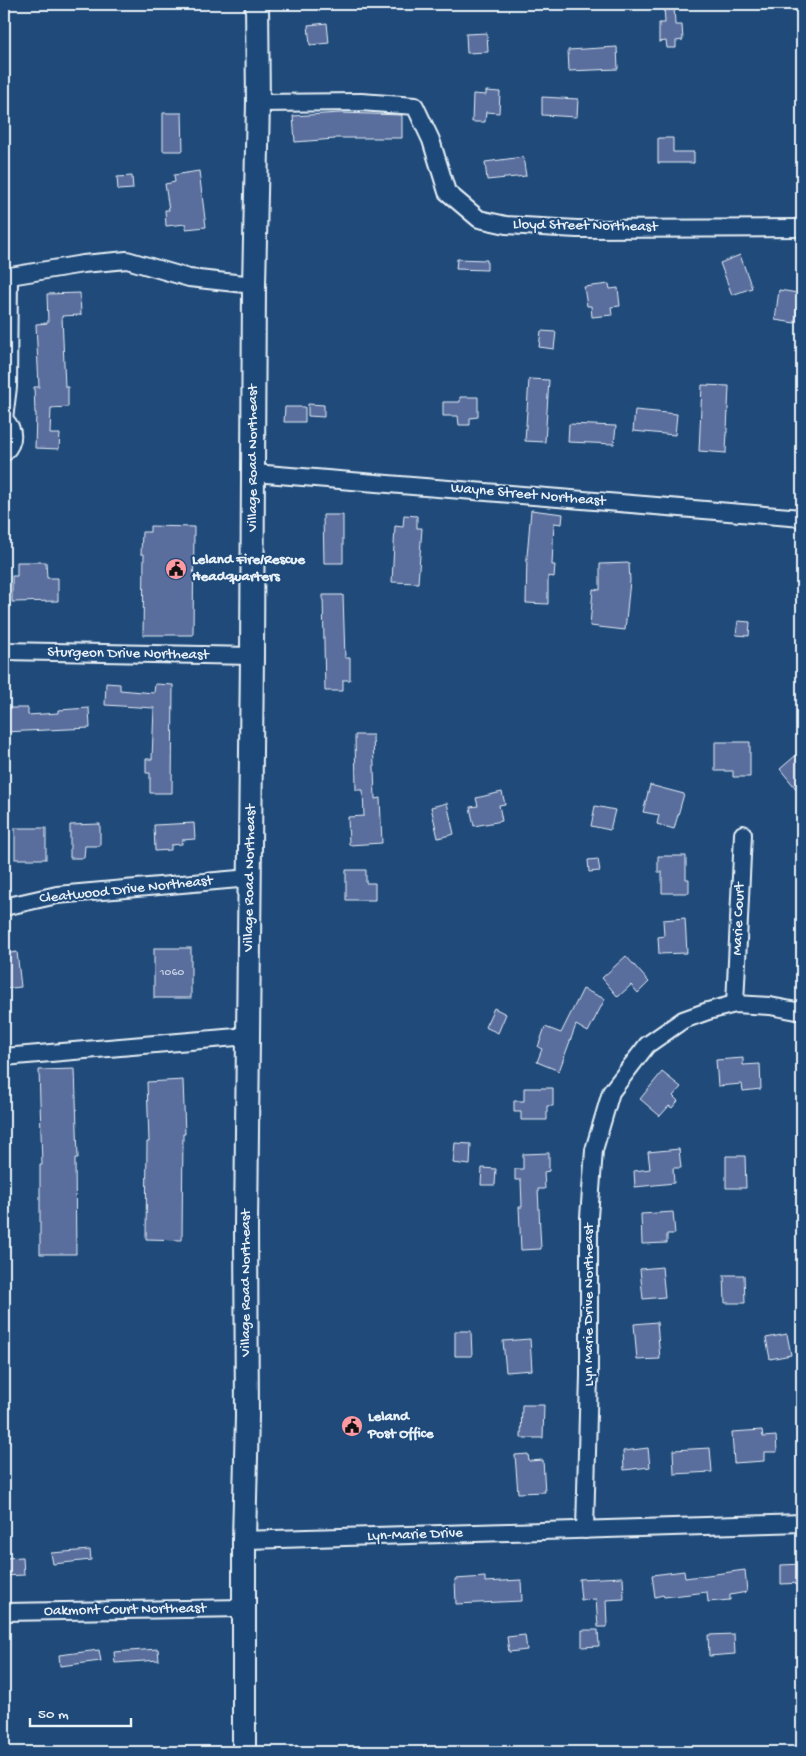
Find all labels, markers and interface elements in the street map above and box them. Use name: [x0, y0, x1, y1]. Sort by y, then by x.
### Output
street label: Lloyd Street Northeast: [513, 216, 659, 236]
street label: Village Road Northeast: [244, 382, 262, 533]
street label: Wayne Street Northeast: [450, 479, 608, 511]
place label: Leland Fire/Rescue Headquarters: [192, 551, 306, 586]
public building icon: Leland Fire/Rescue Headquarters: [164, 557, 188, 581]
street label: Sturgeon Drive Northeast: [47, 644, 211, 664]
street label: Village Road Northeast: [240, 802, 260, 953]
street label: Cleatwood Drive Northeast: [38, 872, 215, 908]
street label: Marie Court: [729, 880, 749, 956]
house number: 1060: [159, 966, 184, 980]
street label: Village Road Northeast: [237, 1207, 255, 1358]
street label: Lyn Marie Drive Northeast: [580, 1222, 598, 1387]
place label: Leland Post Office: [367, 1408, 435, 1443]
public building icon: Leland Post Office: [340, 1414, 364, 1438]
street label: Lyn-Marie Drive: [367, 1524, 464, 1546]
street label: Oakmont Court Northeast: [44, 1600, 208, 1620]
scale bar: [30, 1696, 131, 1728]
text: 50 m: [38, 1706, 69, 1724]

